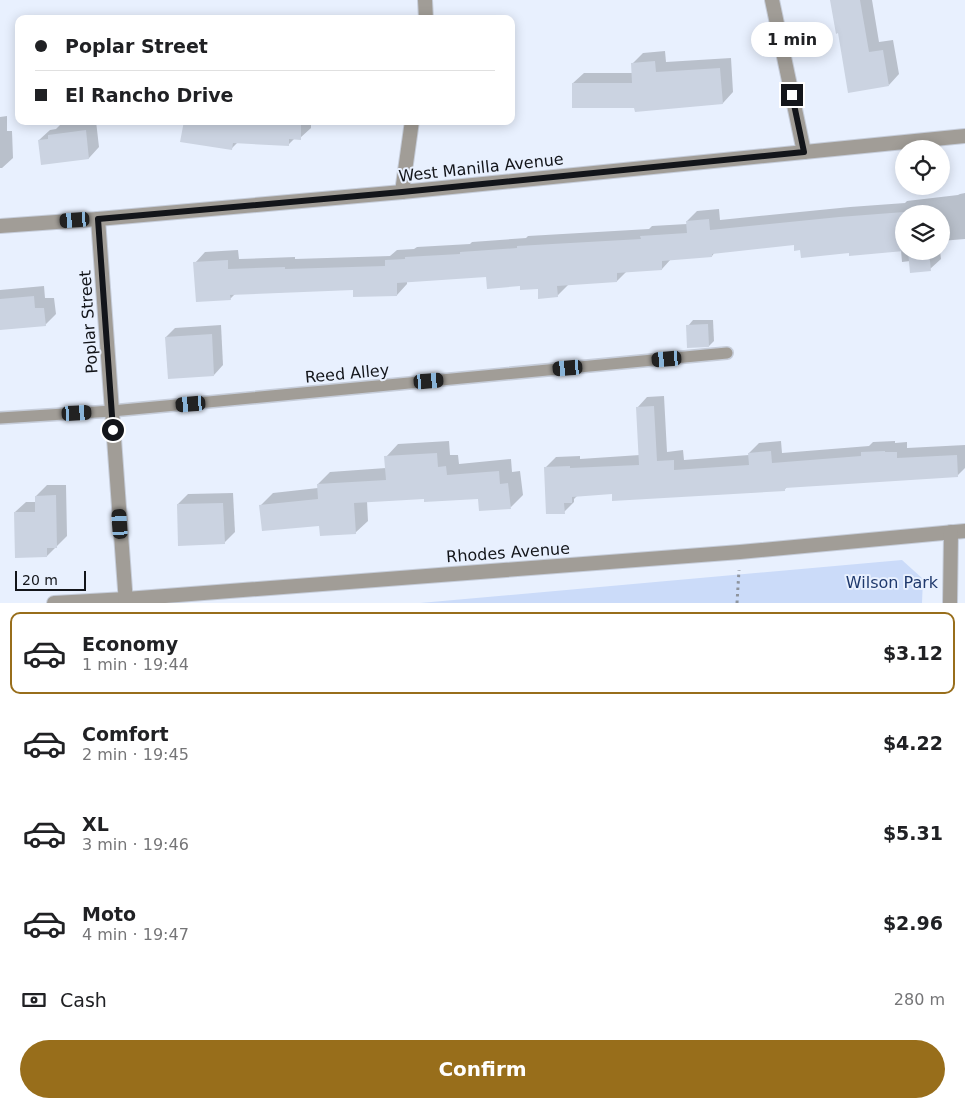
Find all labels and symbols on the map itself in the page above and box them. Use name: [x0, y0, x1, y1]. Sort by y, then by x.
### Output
callout: 1 min: [751, 22, 833, 58]
route end: [781, 84, 803, 106]
street label: West Manilla Avenue: [398, 149, 565, 186]
car: [59, 211, 90, 229]
street label: Poplar Street: [75, 270, 102, 374]
car: [651, 350, 682, 368]
car: [552, 359, 583, 377]
street label: Reed Alley: [304, 360, 390, 387]
car: [413, 372, 444, 390]
car: [175, 395, 206, 413]
car: [61, 405, 92, 421]
route start: [102, 419, 124, 441]
car: [111, 509, 128, 539]
street label: Rhodes Avenue: [446, 539, 571, 566]
scale bar: [15, 568, 86, 591]
park label: Wilson Park: [846, 573, 939, 592]

